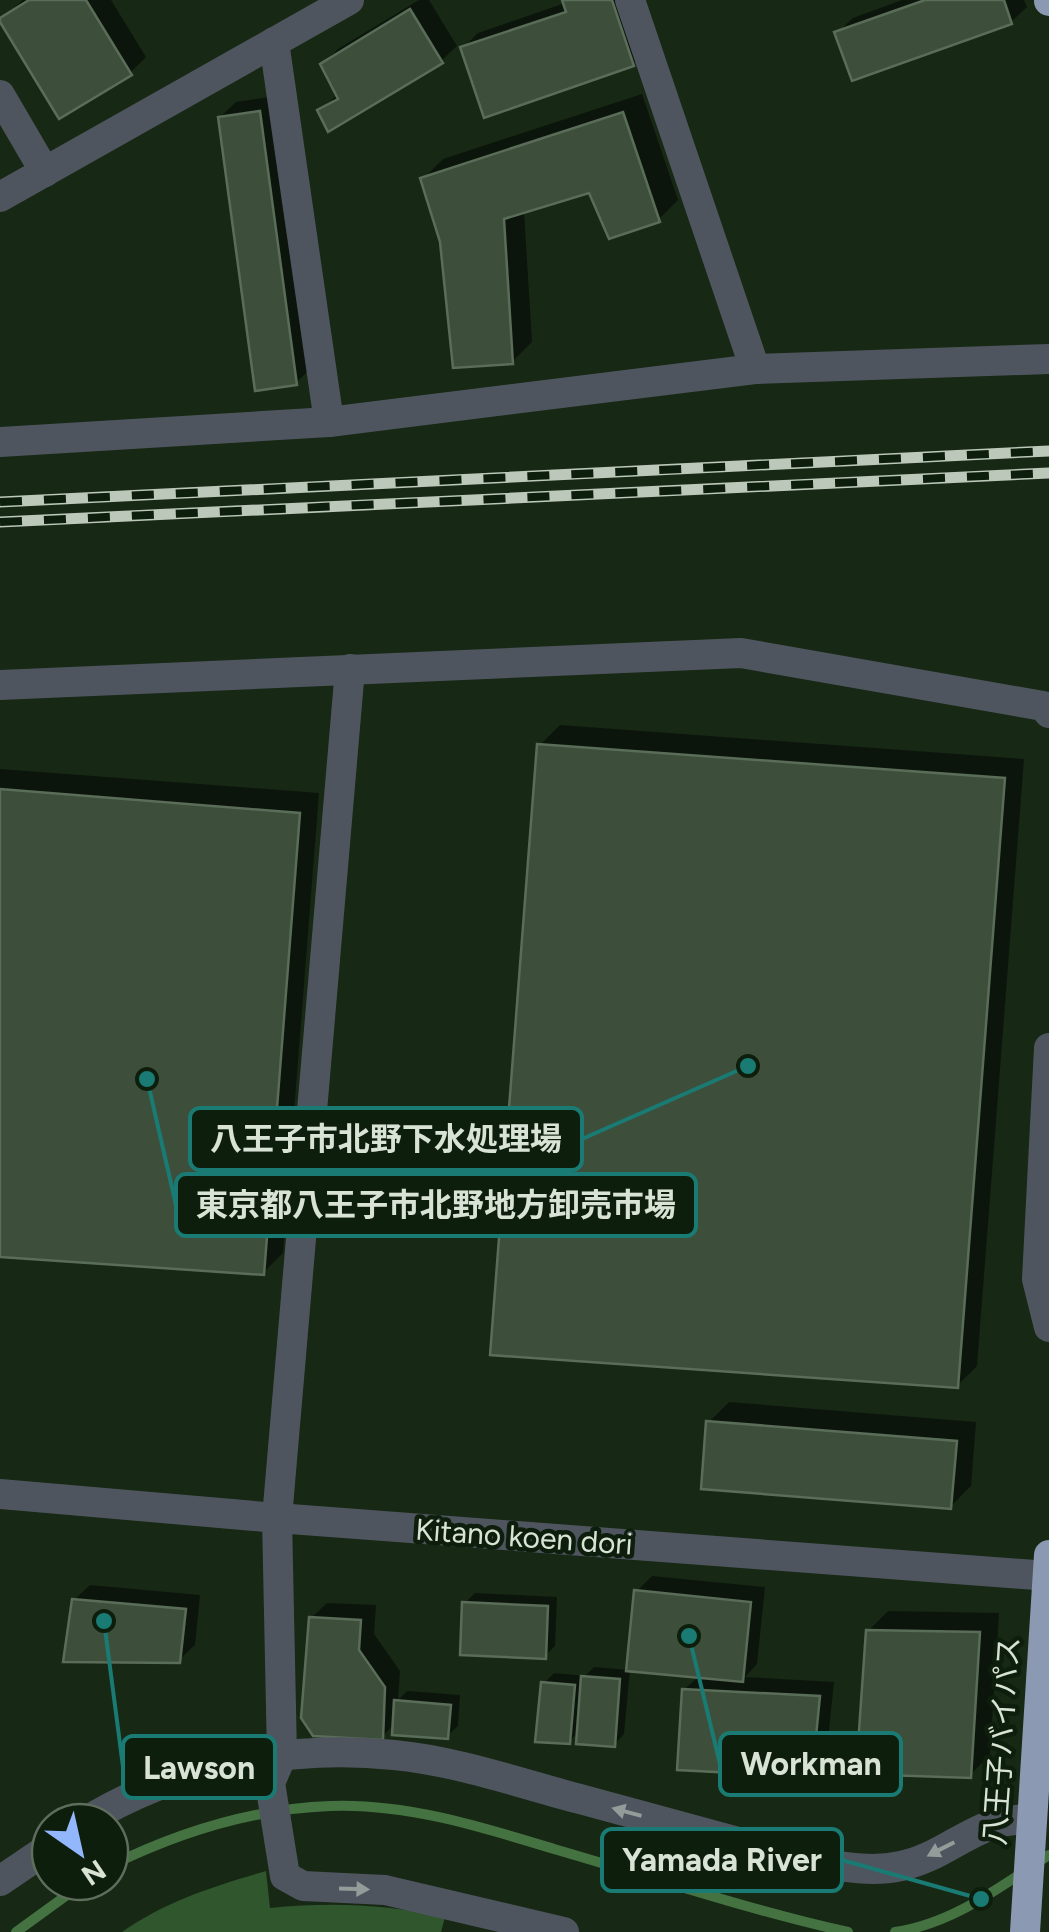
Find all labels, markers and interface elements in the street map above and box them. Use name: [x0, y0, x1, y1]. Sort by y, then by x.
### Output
callout: 八王子市北野下水処理場: [190, 1108, 582, 1170]
text: 八王子市北野下水処理場: [210, 1120, 562, 1158]
callout: 東京都八王子市北野地方卸売市場: [176, 1174, 696, 1236]
text: 東京都八王子市北野地方卸売市場: [196, 1186, 676, 1224]
street label: Kitano koen dori: [414, 1510, 634, 1563]
street label: 八王子バイパス: [976, 1635, 1027, 1847]
callout: Workman: [720, 1733, 901, 1795]
callout: Lawson: [123, 1736, 275, 1798]
text: Workman: [740, 1745, 882, 1783]
text: Lawson: [143, 1749, 255, 1787]
north arrow: [30, 1802, 130, 1902]
one-way arrow: [611, 1803, 642, 1819]
callout: Yamada River: [602, 1829, 842, 1891]
text: Yamada River: [622, 1841, 822, 1879]
one-way arrow: [927, 1841, 956, 1858]
text: N: [75, 1853, 112, 1893]
one-way arrow: [339, 1882, 370, 1898]

